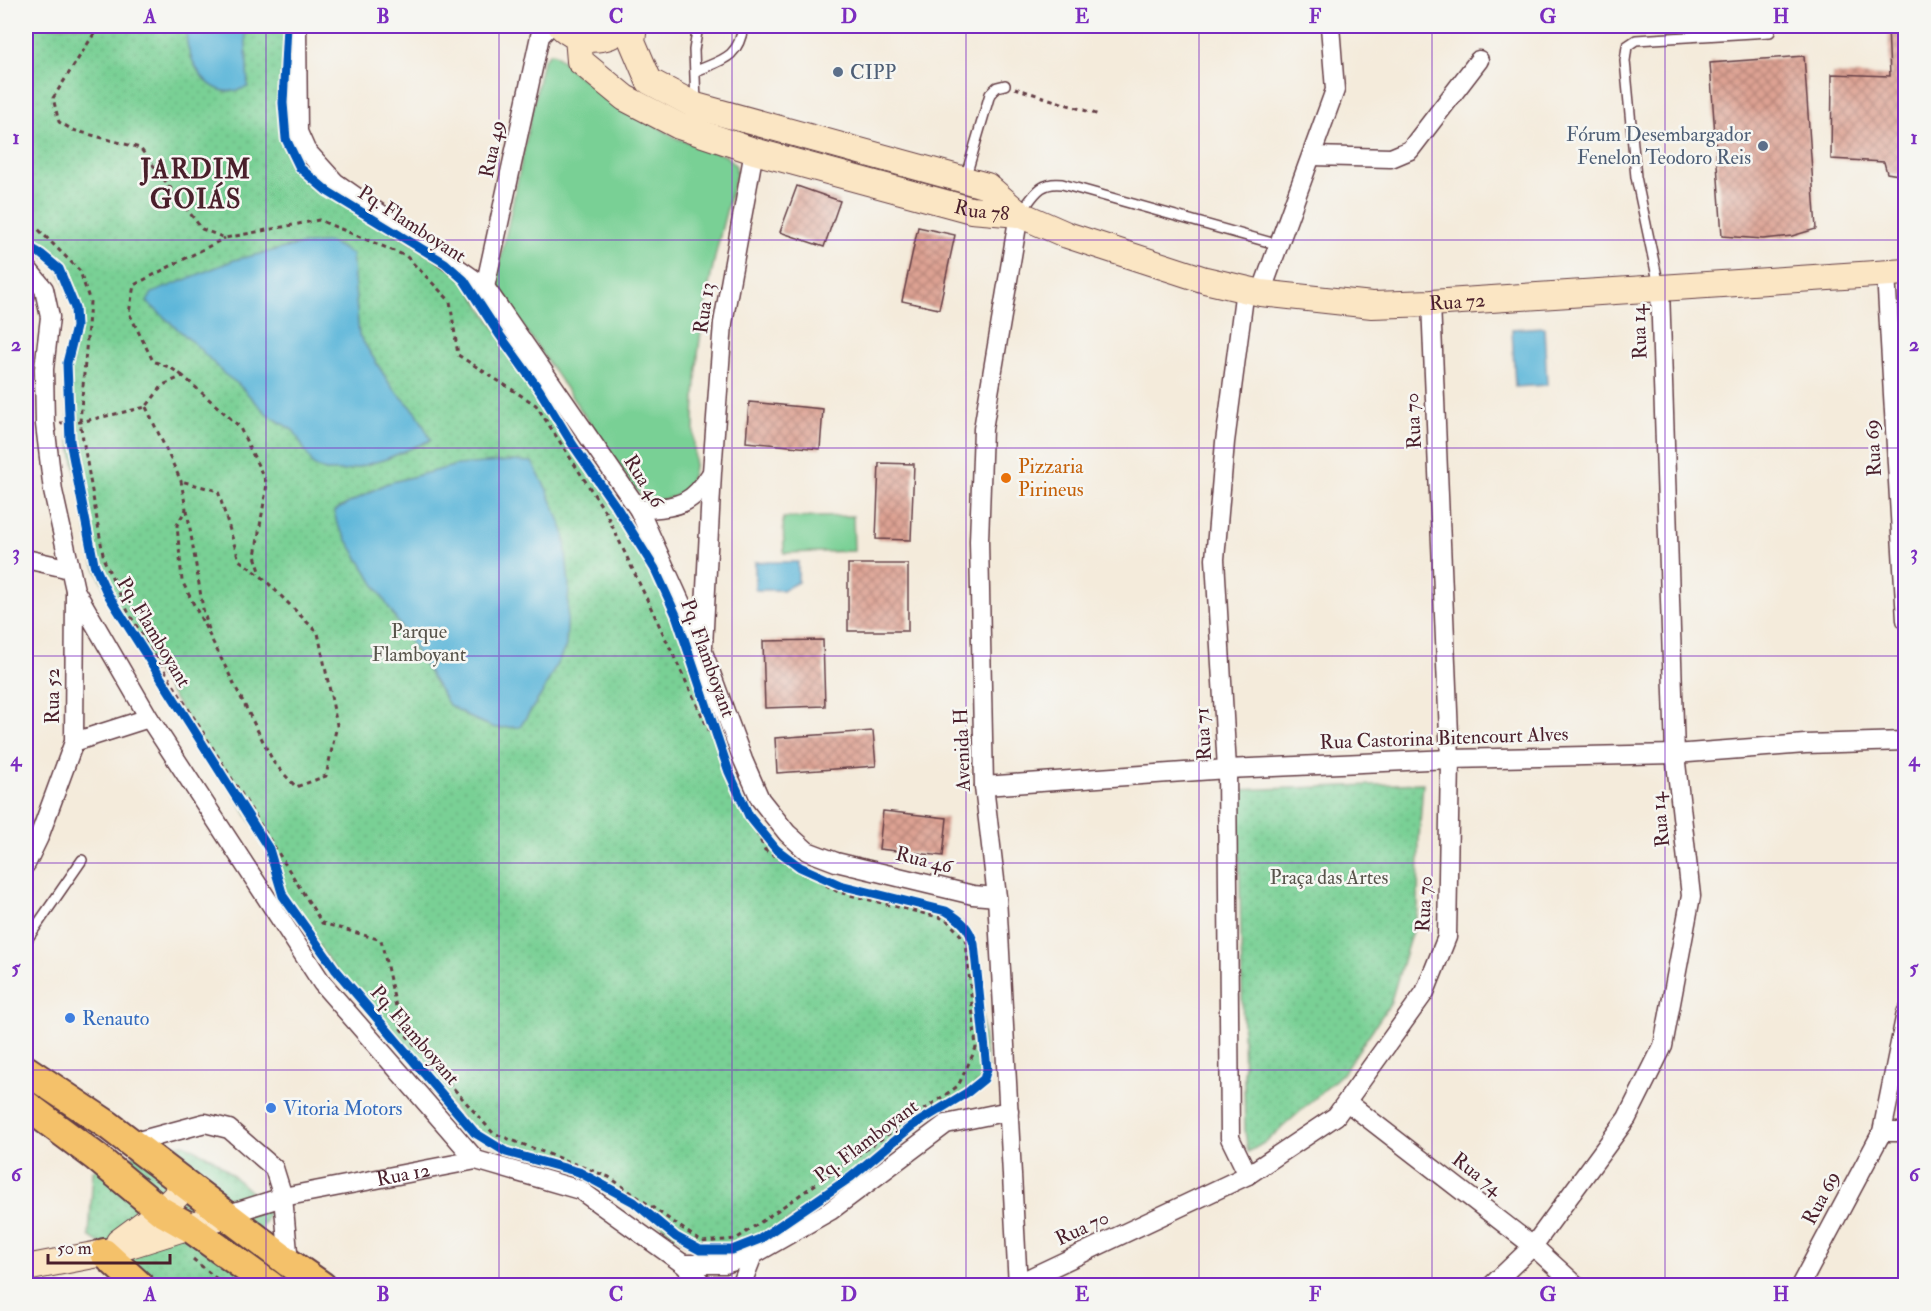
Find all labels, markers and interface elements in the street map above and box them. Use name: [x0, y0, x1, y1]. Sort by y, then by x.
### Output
text: A: [143, 4, 157, 29]
text: B: [376, 4, 390, 29]
text: C: [609, 4, 623, 29]
text: D: [841, 4, 857, 29]
text: E: [1075, 4, 1090, 29]
text: F: [1309, 4, 1322, 29]
text: G: [1540, 4, 1557, 29]
text: H: [1773, 4, 1789, 29]
place label: CIPP: [850, 60, 896, 85]
marker: CIPP: [831, 65, 845, 79]
street label: Rua 49: [474, 118, 510, 180]
place label: Fórum Desembargador Fenelon Teodoro Reis: [1566, 122, 1752, 170]
text: 1: [12, 125, 20, 150]
text: 1: [1910, 125, 1918, 150]
marker: Fórum Desembargador Fenelon Teodoro Reis: [1756, 139, 1770, 153]
district label: JARDIM GOIÁS: [138, 154, 252, 216]
street label: Pq. Flamboyant: [353, 180, 471, 269]
street label: Rua 78: [951, 194, 1011, 226]
street label: Rua 13: [688, 281, 720, 335]
street label: Rua 72: [1428, 287, 1486, 316]
street label: Rua 14: [1626, 303, 1652, 360]
text: 2: [11, 332, 21, 357]
text: 2: [1909, 332, 1919, 357]
street label: Rua 70: [1399, 392, 1427, 450]
street label: Rua 69: [1859, 419, 1887, 477]
street label: Rua 46: [618, 450, 670, 513]
place label: Pizzaria Pirineus: [1018, 454, 1084, 502]
marker: Pizzaria Pirineus: [999, 471, 1013, 485]
text: 3: [12, 540, 20, 565]
text: 3: [1910, 540, 1918, 565]
street label: Pq. Flamboyant: [111, 572, 197, 692]
street label: Pq. Flamboyant: [675, 595, 741, 721]
park label: Parque Flamboyant: [372, 619, 467, 667]
street label: Rua 52: [40, 668, 65, 724]
street label: Rua 71: [1189, 707, 1217, 761]
street label: Avenida H: [948, 708, 976, 793]
street label: Rua Castorina Bitencourt Alves: [1319, 721, 1569, 755]
text: 4: [10, 747, 23, 772]
text: 4: [1908, 747, 1921, 772]
street label: Rua 14: [1645, 790, 1675, 849]
street label: Rua 46: [893, 841, 956, 879]
park label: Praça das Artes: [1270, 865, 1388, 890]
street label: Rua 70: [1410, 875, 1438, 933]
text: 5: [12, 955, 22, 980]
text: 5: [1910, 955, 1920, 980]
street label: Pq. Flamboyant: [365, 980, 465, 1090]
place label: Renauto: [82, 1006, 149, 1031]
marker: Renauto: [63, 1011, 77, 1025]
street label: Pq. Flamboyant: [809, 1093, 923, 1188]
place label: Vitoria Motors: [283, 1096, 403, 1121]
marker: Vitoria Motors: [264, 1101, 278, 1115]
street label: Rua 74: [1447, 1147, 1508, 1202]
street label: Rua 12: [374, 1157, 432, 1191]
text: 6: [11, 1162, 23, 1187]
text: 6: [1909, 1162, 1921, 1187]
street label: Rua 69: [1797, 1167, 1845, 1229]
street label: Rua 70: [1051, 1205, 1113, 1251]
scale bar: [48, 1227, 170, 1265]
text: 50 m: [57, 1237, 92, 1260]
text: A: [143, 1282, 157, 1307]
text: B: [376, 1282, 390, 1307]
text: C: [609, 1282, 623, 1307]
text: D: [841, 1282, 857, 1307]
text: E: [1075, 1282, 1090, 1307]
text: F: [1309, 1282, 1322, 1307]
text: G: [1540, 1282, 1557, 1307]
text: H: [1773, 1282, 1789, 1307]

